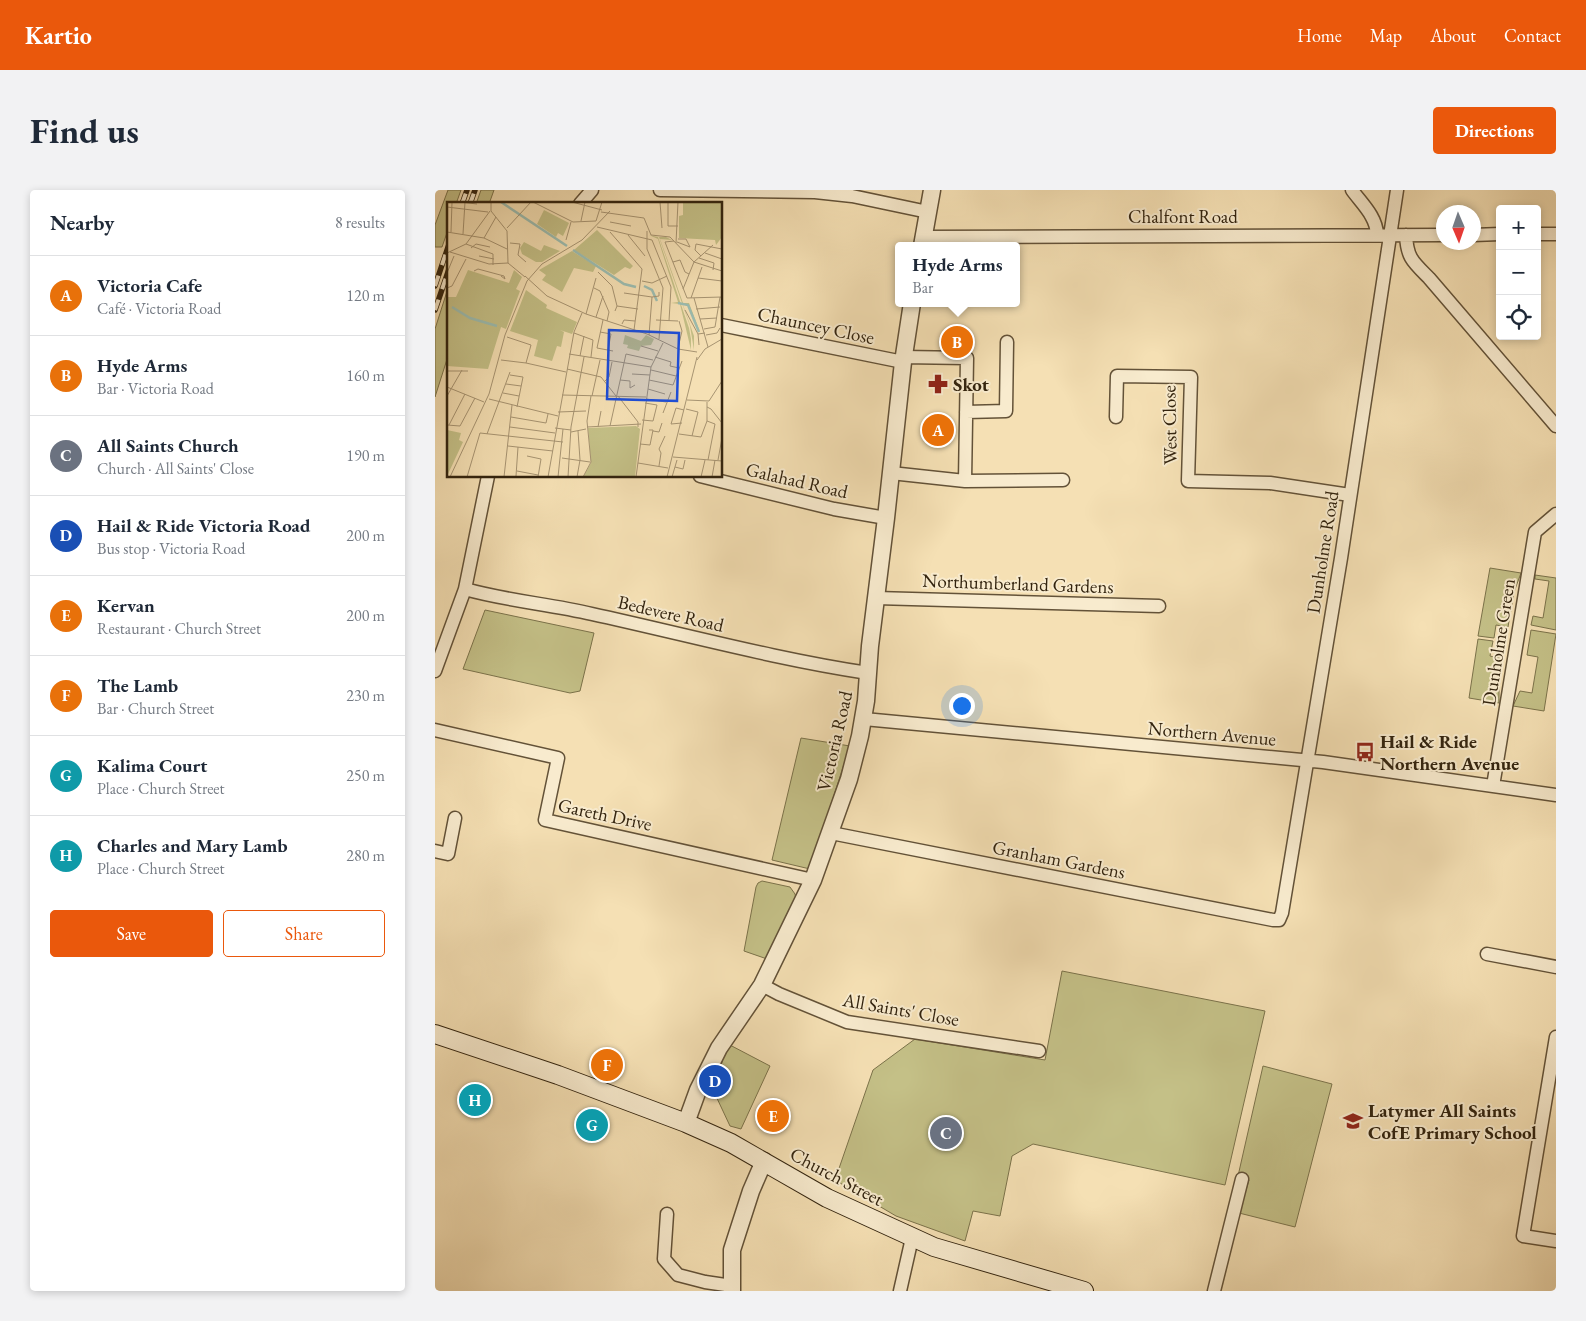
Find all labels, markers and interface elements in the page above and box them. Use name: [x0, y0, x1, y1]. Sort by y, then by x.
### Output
text: Kartio: [25, 20, 92, 51]
text: Home: [1297, 24, 1342, 47]
text: Map: [1370, 24, 1402, 47]
text: About: [1430, 24, 1476, 47]
text: Contact: [1504, 24, 1561, 47]
button: Directions: [1433, 107, 1556, 154]
text: Find us: [30, 108, 139, 153]
inset map: [447, 202, 723, 478]
street label: Chalfont Road: [1128, 204, 1238, 229]
north arrow: [1436, 205, 1481, 250]
map controls: [1496, 205, 1541, 340]
button: +: [1496, 205, 1541, 250]
text: Nearby: [50, 209, 114, 236]
text: 8 results: [335, 212, 385, 233]
popup: [895, 242, 1020, 307]
button: −: [1496, 250, 1541, 295]
text: Hyde Arms: [912, 252, 1003, 277]
text: Victoria Cafe: [97, 273, 202, 298]
text: Bar: [912, 277, 933, 298]
text: A: [60, 285, 72, 306]
text: 120 m: [346, 285, 385, 306]
button: locate: [1496, 295, 1541, 340]
text: Café · Victoria Road: [97, 298, 221, 319]
street label: Chauncey Close: [755, 301, 877, 350]
pin: B: [941, 323, 973, 361]
text: Hyde Arms: [97, 353, 187, 378]
text: B: [61, 365, 71, 386]
text: 160 m: [346, 365, 385, 386]
place label: Skot: [953, 372, 989, 397]
pharmacy icon: Skot: [927, 373, 949, 395]
text: Bar · Victoria Road: [97, 378, 214, 399]
street label: West Close: [1156, 385, 1183, 465]
pin: A: [922, 411, 954, 449]
text: All Saints Church: [97, 433, 239, 458]
text: C: [60, 445, 72, 466]
text: 190 m: [346, 445, 385, 466]
street label: Galahad Road: [743, 457, 851, 504]
text: Church · All Saints' Close: [97, 458, 254, 479]
street label: Dunholme Road: [1300, 489, 1345, 615]
text: Hail & Ride Victoria Road: [97, 513, 310, 538]
text: D: [60, 525, 72, 546]
text: 200 m: [346, 525, 385, 546]
text: Bus stop · Victoria Road: [97, 538, 245, 559]
street label: Northumberland Gardens: [922, 568, 1114, 599]
street label: Dunholme Green: [1476, 577, 1521, 708]
street label: Bedevere Road: [615, 589, 727, 638]
text: Kervan: [97, 593, 155, 618]
text: E: [61, 605, 71, 626]
text: 200 m: [346, 605, 385, 626]
text: Restaurant · Church Street: [97, 618, 261, 639]
text: The Lamb: [97, 673, 178, 698]
text: F: [62, 685, 70, 706]
text: 230 m: [346, 685, 385, 706]
street label: Victoria Road: [811, 688, 858, 794]
your location: [949, 693, 975, 719]
text: Bar · Church Street: [97, 698, 214, 719]
street label: Northern Avenue: [1147, 715, 1277, 752]
place label: Hail & Ride Northern Avenue: [1380, 729, 1519, 776]
bus stop icon: Hail & Ride Northern Avenue: [1354, 741, 1376, 763]
text: Kalima Court: [97, 753, 208, 778]
text: G: [60, 765, 72, 786]
text: 250 m: [346, 765, 385, 786]
text: Place · Church Street: [97, 778, 225, 799]
street label: Gareth Drive: [556, 792, 654, 837]
text: Charles and Mary Lamb: [97, 833, 287, 858]
street label: Granham Gardens: [990, 834, 1127, 885]
text: H: [60, 845, 72, 866]
text: 280 m: [346, 845, 385, 866]
text: Place · Church Street: [97, 858, 225, 879]
button: Save: [50, 910, 213, 957]
button: Share: [223, 910, 385, 957]
street label: All Saints' Close: [840, 987, 961, 1032]
pin: F: [591, 1046, 623, 1084]
pin: D: [699, 1062, 731, 1100]
pin: H: [459, 1081, 491, 1119]
pin: E: [757, 1097, 789, 1135]
place label: Latymer All Saints CofE Primary School: [1368, 1098, 1537, 1145]
pin: G: [576, 1106, 608, 1144]
school or university icon: Latymer All Saints CofE Primary School: [1342, 1110, 1364, 1132]
pin: C: [930, 1114, 962, 1152]
street label: Church Street: [786, 1141, 888, 1212]

